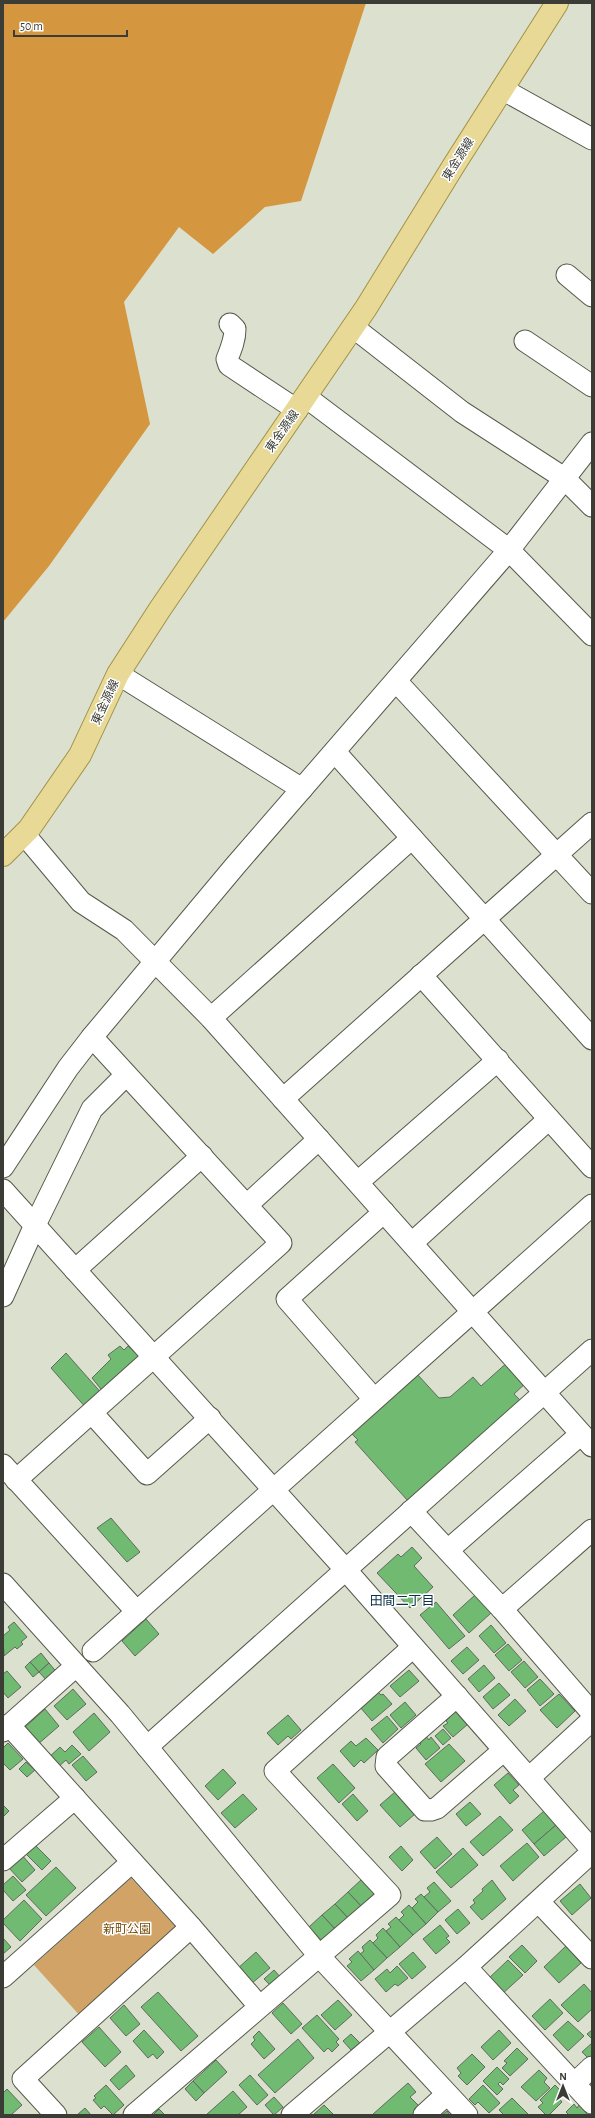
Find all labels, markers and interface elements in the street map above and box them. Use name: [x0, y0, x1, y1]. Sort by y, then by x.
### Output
scale bar: [14, 12, 127, 38]
text: 50 m: [20, 20, 43, 32]
street label: 東金源線: [439, 135, 476, 183]
street label: 東金源線: [262, 407, 301, 454]
street label: 東金源線: [89, 677, 121, 726]
district label: 田間二丁目: [369, 1594, 435, 1608]
park label: 新町公園: [103, 1923, 151, 1935]
north arrow: [543, 2066, 583, 2106]
text: N: [559, 2071, 567, 2082]

